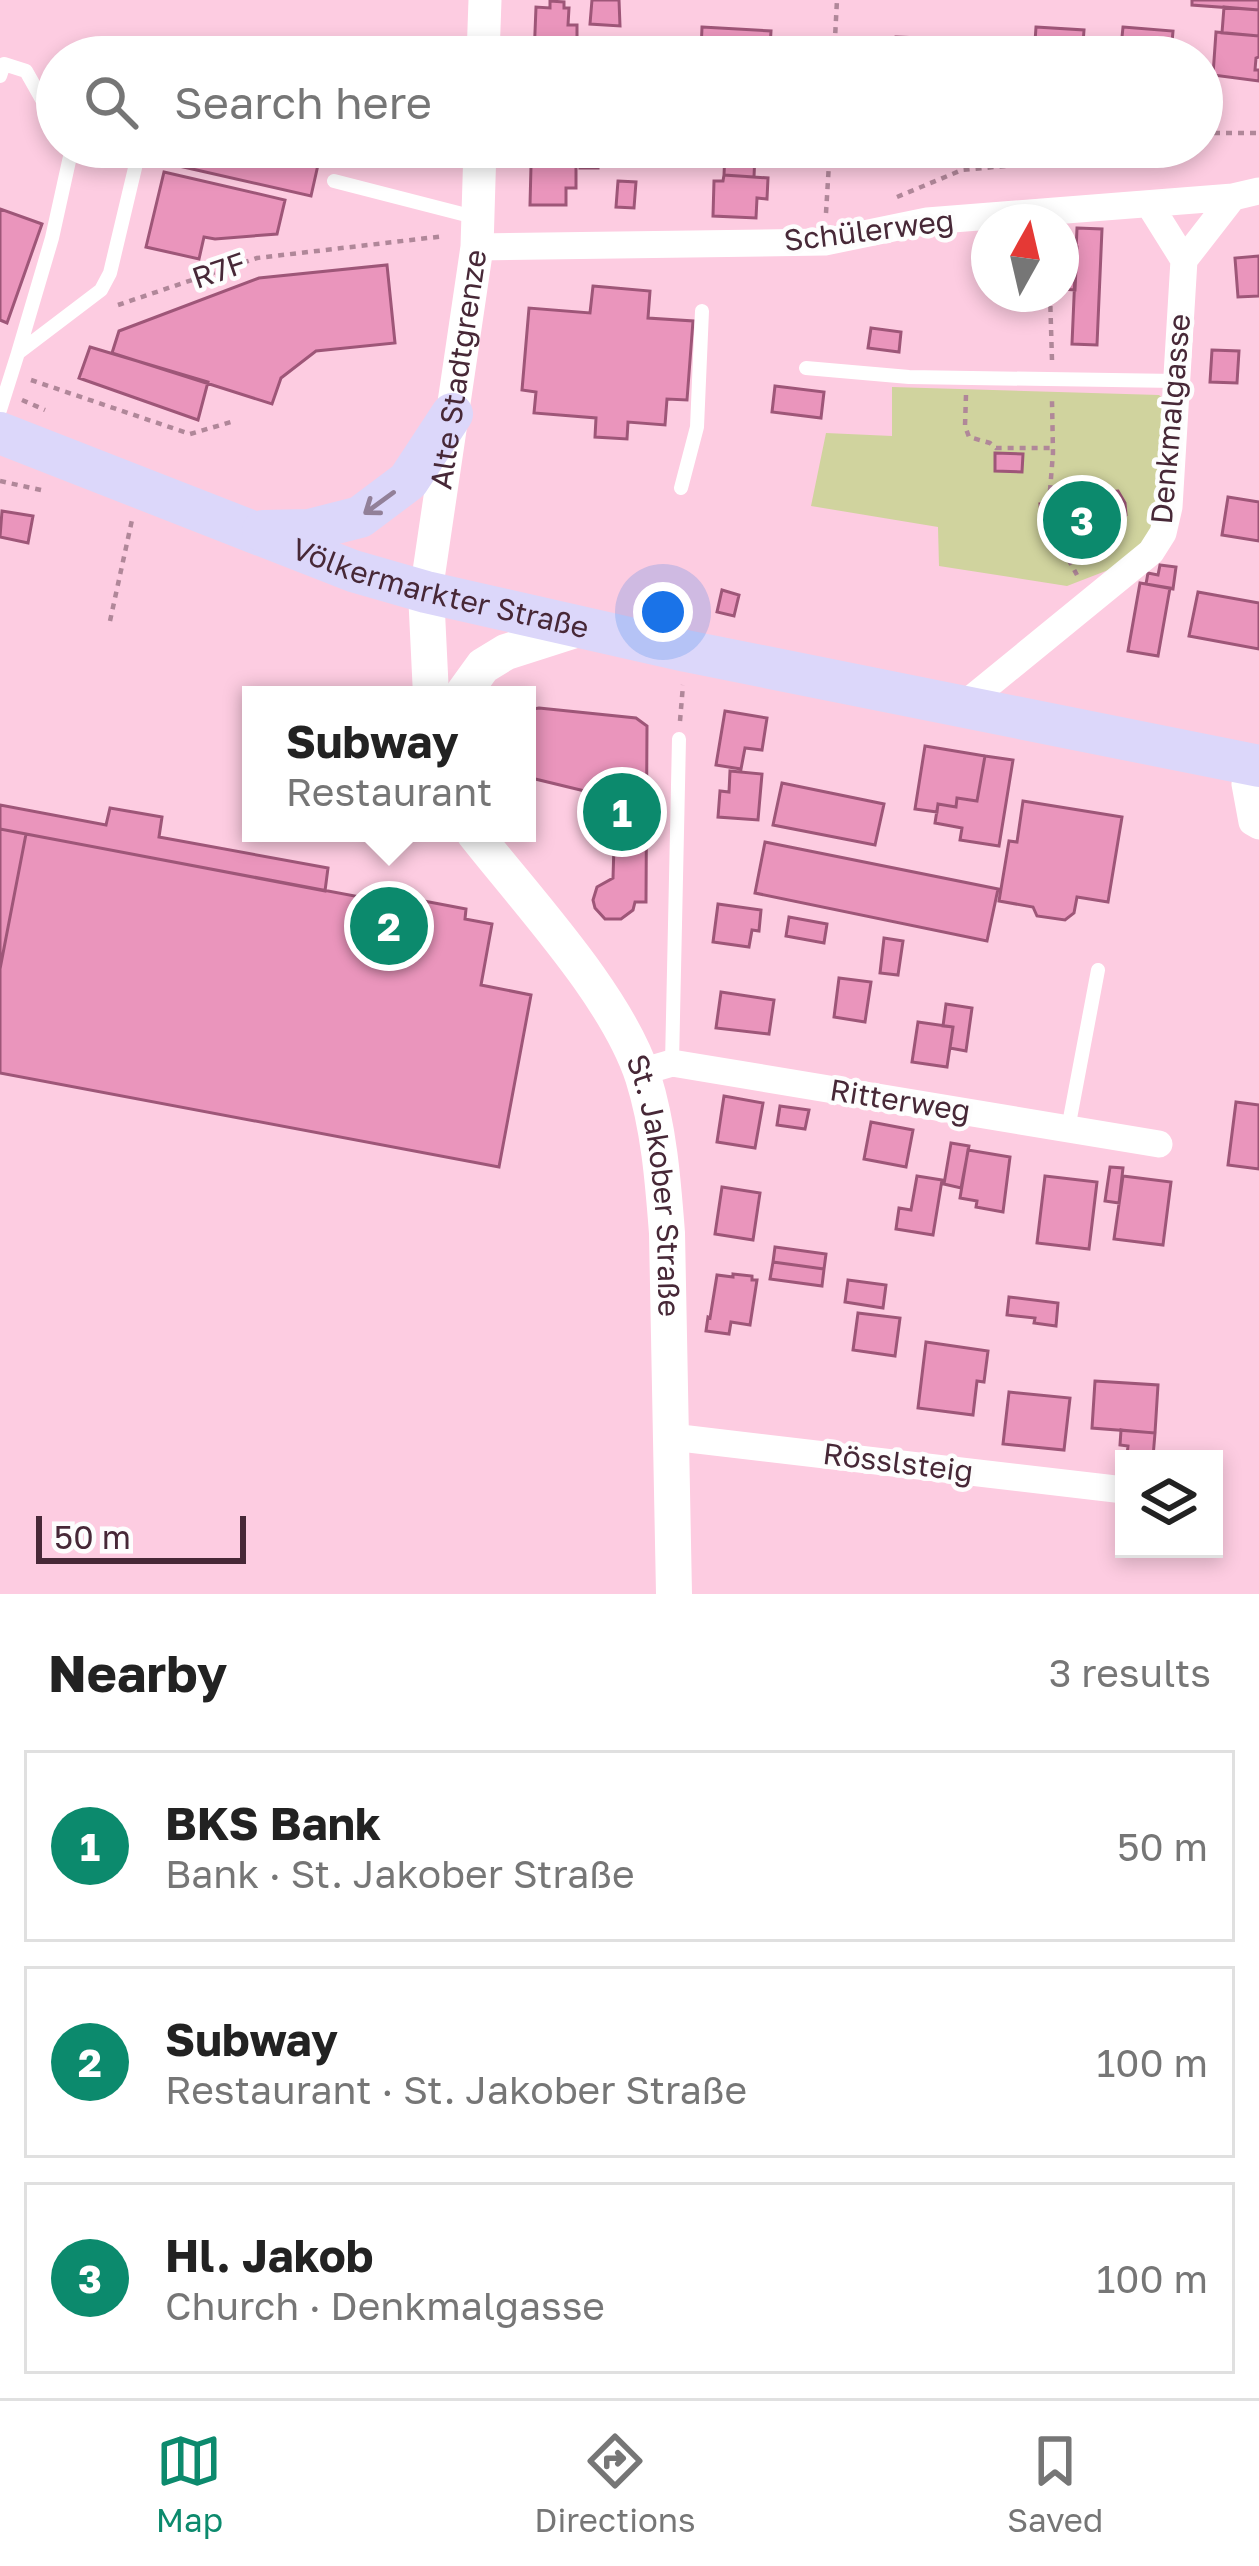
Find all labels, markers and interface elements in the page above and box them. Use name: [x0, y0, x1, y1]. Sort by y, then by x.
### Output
search box: [36, 36, 1223, 168]
icon: search: [78, 69, 144, 135]
text: Search here: [174, 75, 432, 129]
street label: Schülerweg: [782, 202, 956, 258]
north arrow: [971, 204, 1079, 312]
street label: R7F: [187, 244, 250, 296]
street label: Alte Stadtgrenze: [422, 247, 493, 492]
street label: Denkmalgasse: [1143, 312, 1197, 526]
pin: 3: [1043, 475, 1121, 565]
one-way arrow: [363, 489, 396, 515]
street label: Völkermarkter Straße: [287, 530, 592, 645]
your location: [633, 582, 693, 642]
popup: [242, 686, 536, 842]
text: Subway: [286, 714, 459, 768]
pin: 1: [583, 767, 661, 857]
text: Restaurant: [286, 768, 492, 815]
pin: 2: [350, 881, 428, 971]
street label: St. Jakober Straße: [619, 1049, 688, 1317]
street label: Ritterweg: [827, 1071, 973, 1129]
street label: Rösslsteig: [821, 1435, 975, 1489]
map controls: [1115, 1450, 1223, 1558]
button: layers: [1115, 1450, 1223, 1558]
scale bar: [36, 1510, 246, 1563]
text: 50 m: [54, 1517, 131, 1556]
text: Nearby: [48, 1642, 227, 1703]
text: 3 results: [1049, 1649, 1211, 1696]
text: BKS Bank: [165, 1796, 381, 1850]
text: 1: [80, 1823, 100, 1870]
text: 50 m: [1117, 1823, 1208, 1870]
text: Bank · St. Jakober Straße: [165, 1850, 635, 1897]
text: Subway: [165, 2012, 338, 2066]
text: 2: [78, 2039, 102, 2086]
text: 100 m: [1096, 2039, 1208, 2086]
text: Restaurant · St. Jakober Straße: [165, 2066, 747, 2113]
text: Hl. Jakob: [165, 2228, 374, 2282]
text: 3: [78, 2255, 102, 2302]
text: 100 m: [1096, 2255, 1208, 2302]
text: Church · Denkmalgasse: [165, 2282, 605, 2329]
tab: Map: [156, 2428, 223, 2539]
tab: Directions: [534, 2428, 696, 2539]
tab: Saved: [1007, 2428, 1103, 2539]

